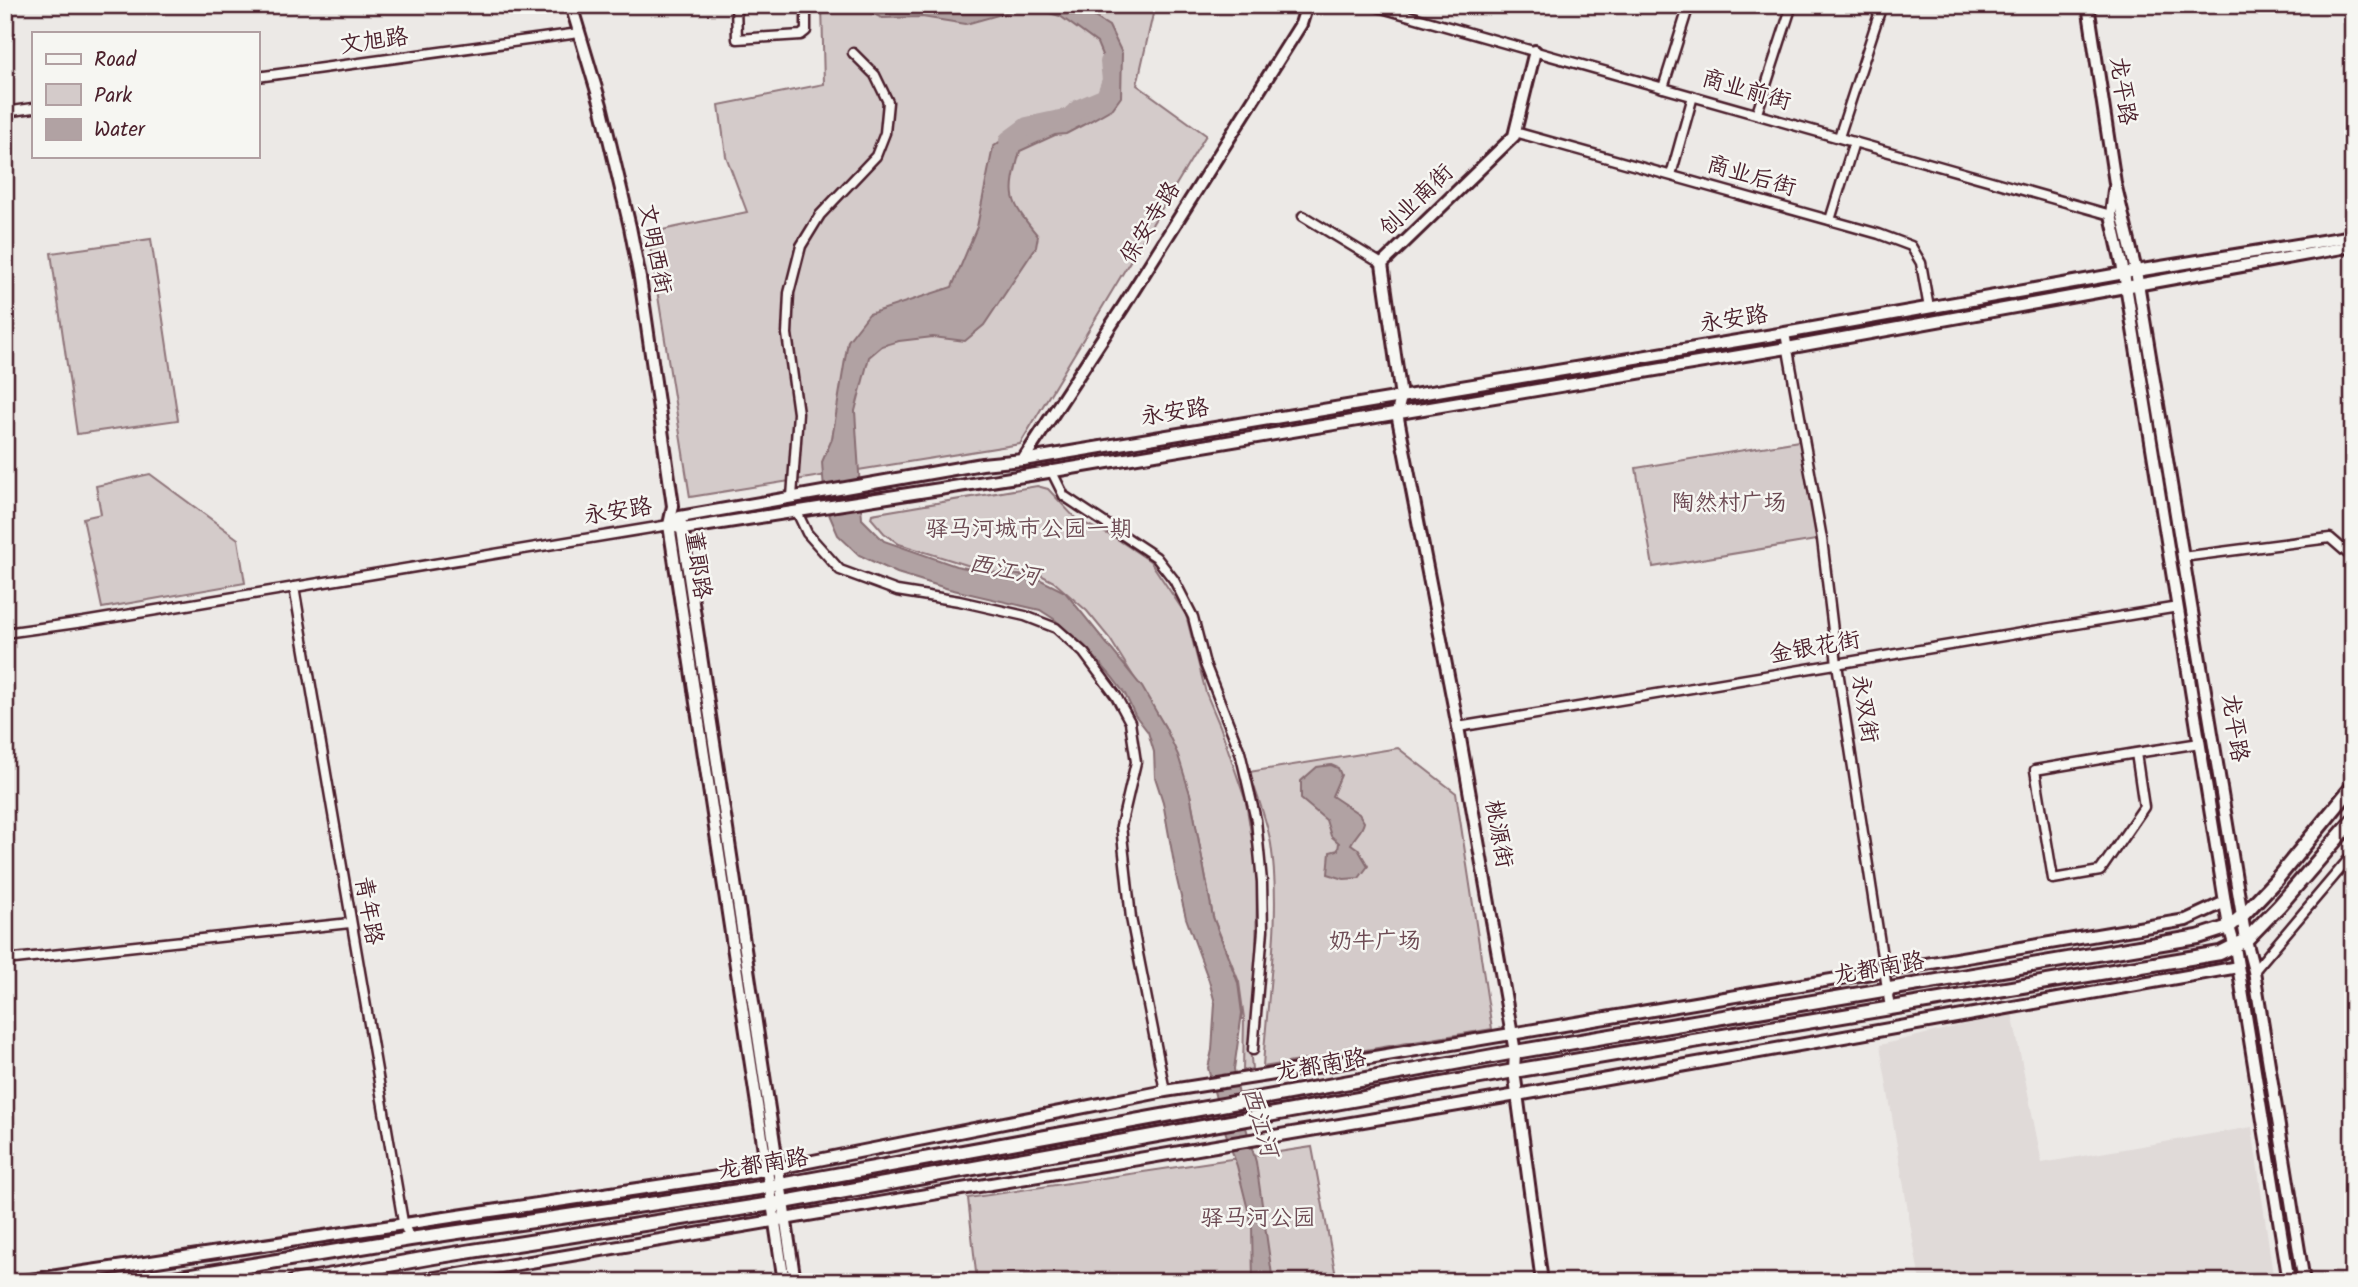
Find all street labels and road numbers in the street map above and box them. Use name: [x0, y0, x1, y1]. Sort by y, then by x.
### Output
street label: 文旭路: [337, 19, 411, 65]
street label: 龙平路: [2099, 54, 2145, 128]
street label: 商业前街: [1697, 61, 1795, 121]
street label: 商业后街: [1702, 147, 1800, 207]
street label: 创业南街: [1371, 156, 1463, 246]
street label: 保安寺路: [1111, 174, 1191, 272]
street label: 文明西街: [628, 200, 680, 298]
street label: 永安路: [1697, 297, 1771, 343]
street label: 永安路: [1138, 390, 1212, 436]
street label: 永安路: [581, 489, 655, 535]
street label: 董郞路: [674, 528, 720, 602]
street label: 金银花街: [1767, 622, 1863, 674]
street label: 永双街: [1841, 672, 1887, 746]
street label: 龙平路: [2211, 691, 2257, 765]
street label: 桃源街: [1474, 797, 1522, 871]
street label: 青年路: [344, 874, 392, 948]
street label: 龙都南路: [1831, 943, 1927, 995]
street label: 龙都南路: [1273, 1040, 1369, 1092]
street label: 龙都南路: [715, 1140, 811, 1190]

